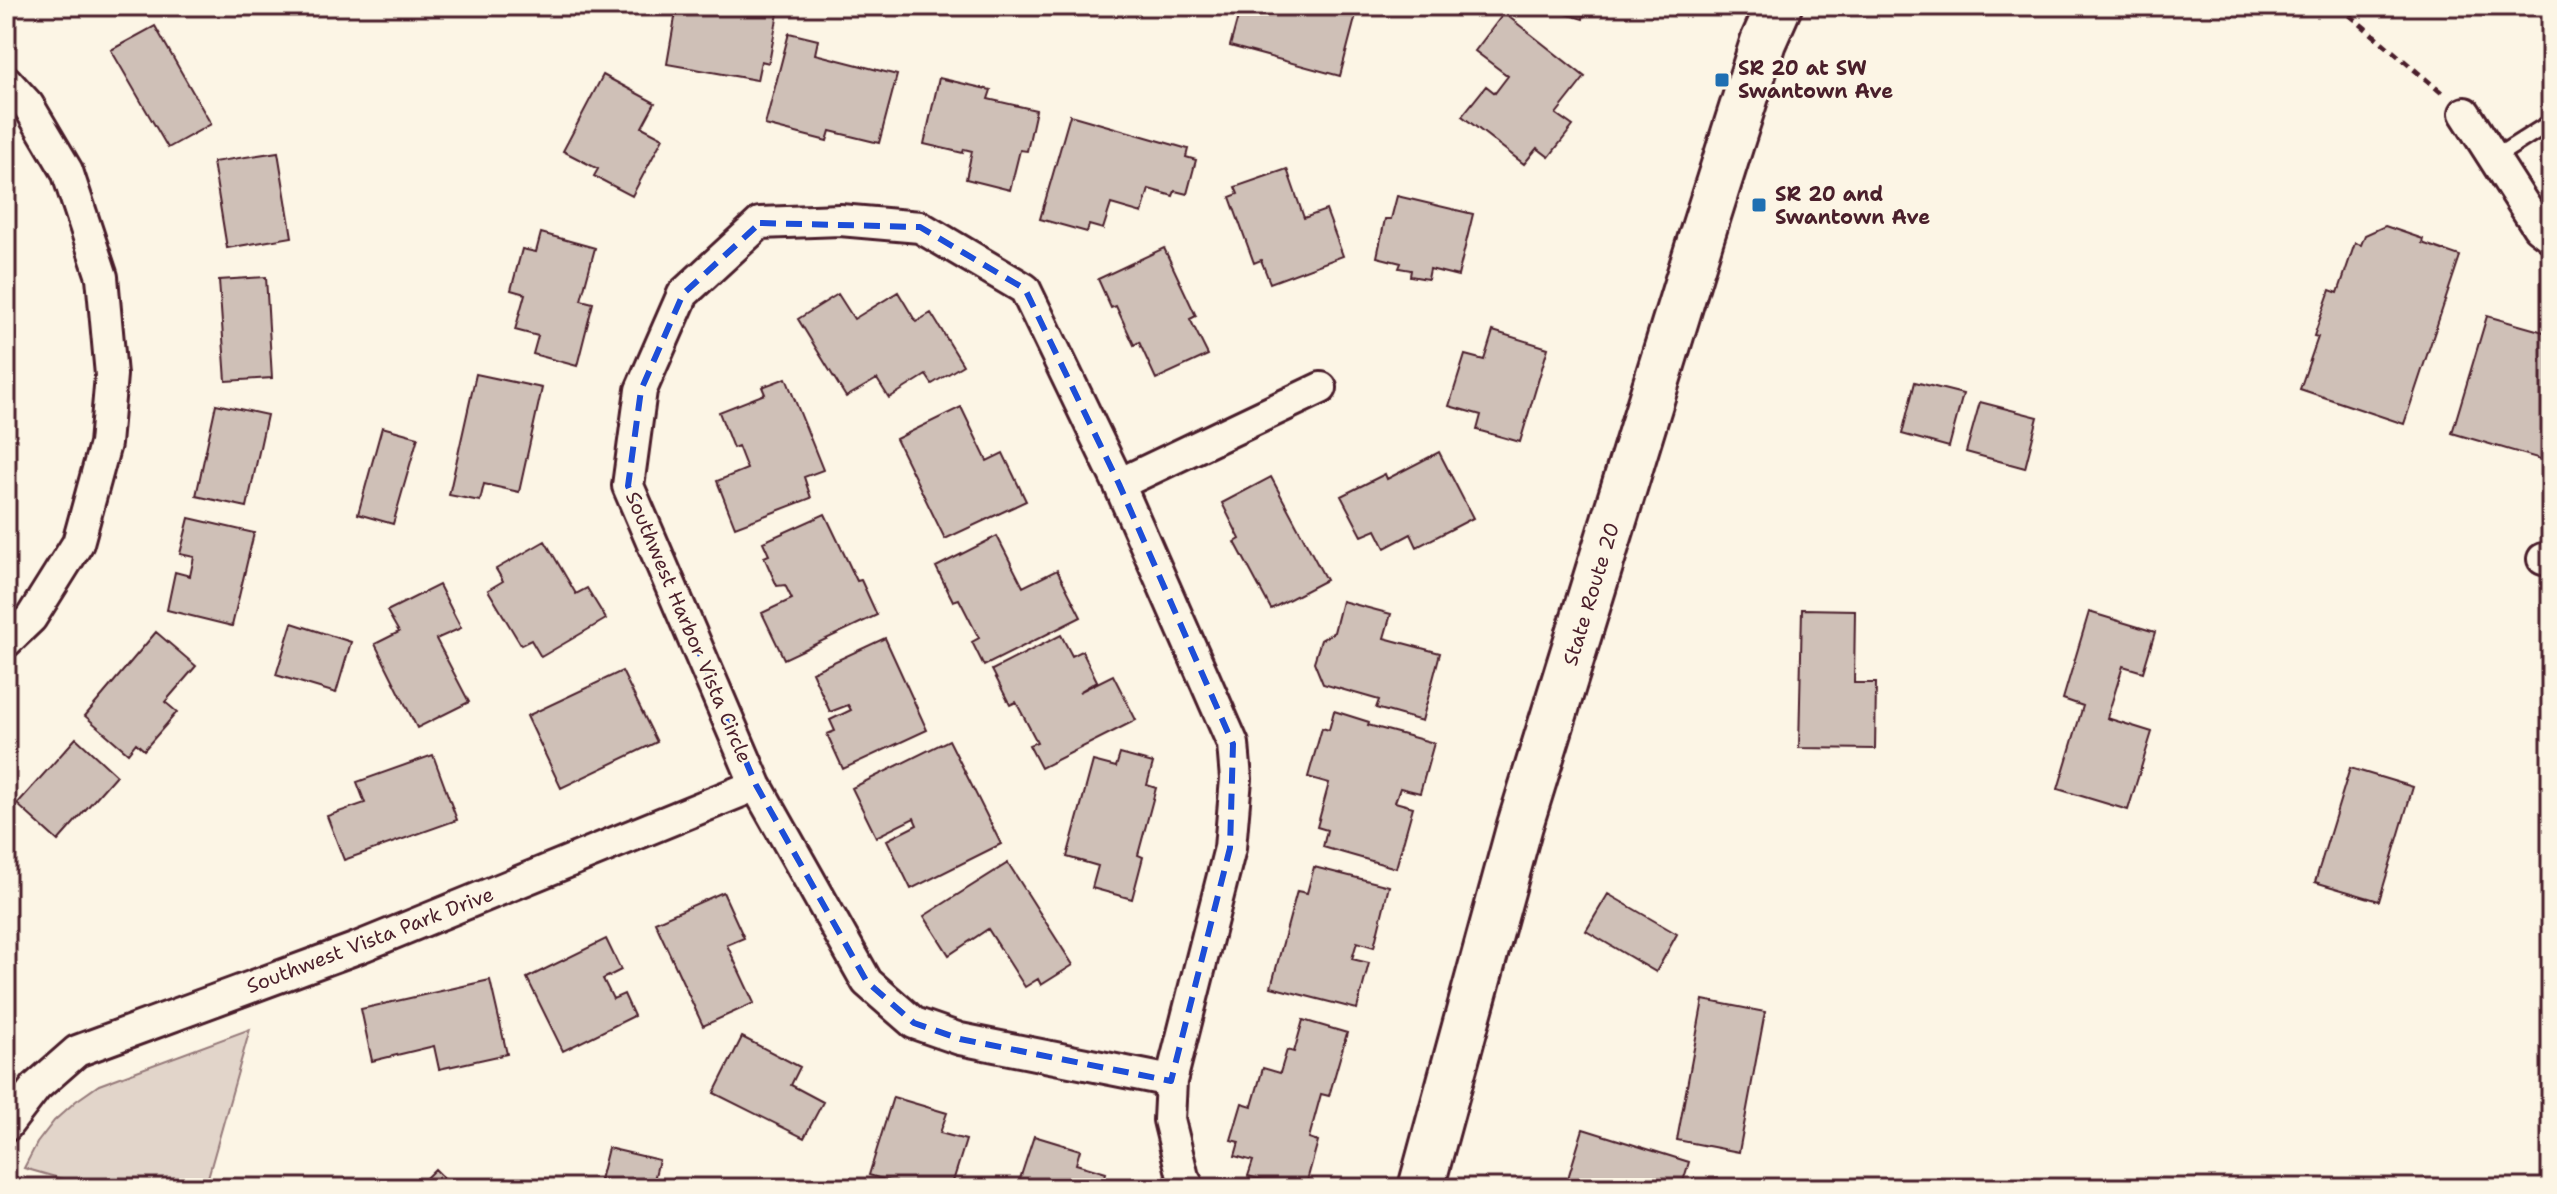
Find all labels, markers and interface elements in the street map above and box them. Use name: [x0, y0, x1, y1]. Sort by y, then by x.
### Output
place label: SR 20 at SW Swantown Ave: [1738, 55, 1893, 104]
marker: SR 20 at SW Swantown Ave: [1713, 71, 1731, 89]
place label: SR 20 and Swantown Ave: [1775, 181, 1930, 230]
marker: SR 20 and Swantown Ave: [1750, 196, 1768, 214]
street label: Southwest Harbor Vista Circle: [620, 488, 758, 766]
street label: State Route 20: [1557, 519, 1625, 669]
street label: Southwest Vista Park Drive: [243, 881, 497, 999]

